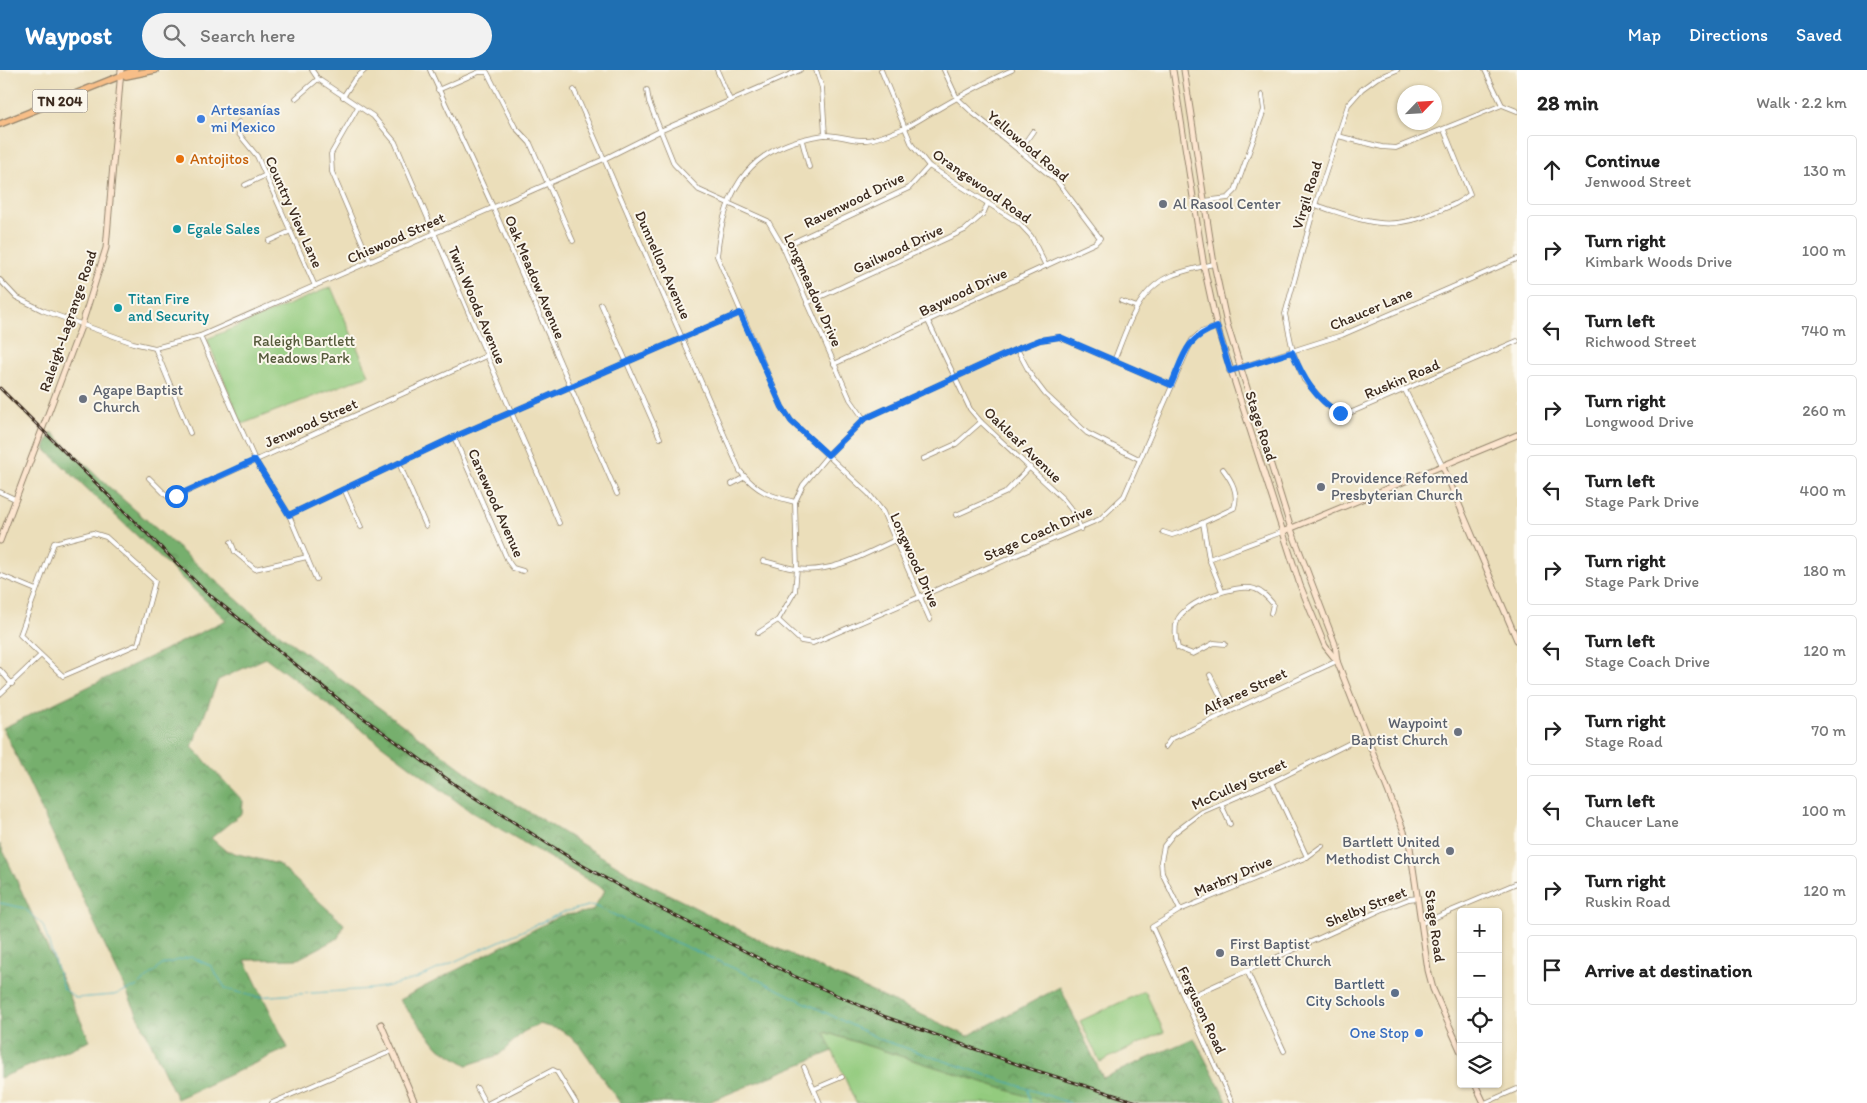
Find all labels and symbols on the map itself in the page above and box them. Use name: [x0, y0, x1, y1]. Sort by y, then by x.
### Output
north arrow: [1397, 85, 1442, 130]
road number: TN 204: [32, 90, 88, 112]
place label: Artesanías mi Mexico: [211, 101, 281, 136]
street label: Yellowood Road: [983, 106, 1073, 186]
marker: Artesanías mi Mexico: [195, 113, 207, 125]
street label: Orangewood Road: [929, 145, 1035, 227]
place label: Antojitos: [190, 150, 249, 168]
marker: Antojitos: [174, 153, 186, 165]
street label: Country View Lane: [261, 153, 327, 271]
street label: Virgil Road: [1288, 158, 1326, 231]
street label: Ravenwood Drive: [801, 168, 907, 232]
place label: Al Rasool Center: [1173, 195, 1281, 213]
marker: Al Rasool Center: [1157, 198, 1169, 210]
street label: Chiswood Street: [344, 208, 448, 268]
street label: Dunnellon Avenue: [631, 208, 695, 322]
street label: Oak Meadow Avenue: [501, 212, 569, 342]
place label: Egale Sales: [187, 220, 260, 238]
street label: Gailwood Drive: [850, 220, 946, 278]
marker: Egale Sales: [171, 223, 183, 235]
street label: Longmeadow Drive: [780, 230, 846, 350]
street label: Twin Woods Avenue: [444, 243, 510, 367]
street label: Raleigh-Lagrange Road: [35, 248, 101, 394]
street label: Baywood Drive: [916, 264, 1010, 320]
street label: Chaucer Lane: [1327, 284, 1415, 334]
place label: Titan Fire and Security: [128, 290, 209, 325]
marker: Titan Fire and Security: [112, 302, 124, 314]
park label: Raleigh Bartlett Meadows Park: [253, 332, 355, 367]
street label: Ruskin Road: [1362, 355, 1443, 403]
place label: Agape Baptist Church: [93, 381, 184, 416]
street label: Stage Road: [1241, 389, 1281, 463]
marker: Agape Baptist Church: [77, 393, 89, 405]
street label: Jenwood Street: [262, 394, 360, 451]
route end: [1329, 402, 1352, 425]
street label: Oakleaf Avenue: [980, 403, 1066, 487]
street label: Canewood Avenue: [464, 446, 528, 560]
place label: Providence Reformed Presbyterian Church: [1331, 469, 1468, 504]
marker: Providence Reformed Presbyterian Church: [1315, 481, 1327, 493]
route start: [165, 485, 188, 508]
street label: Stage Coach Drive: [981, 501, 1095, 565]
street label: Longwood Drive: [886, 510, 944, 610]
street label: Alfaree Street: [1200, 664, 1290, 718]
place label: Waypoint Baptist Church: [1351, 714, 1448, 749]
marker: Waypoint Baptist Church: [1452, 726, 1464, 738]
street label: McCulley Street: [1189, 754, 1290, 814]
place label: Bartlett United Methodist Church: [1326, 833, 1440, 868]
marker: Bartlett United Methodist Church: [1444, 845, 1456, 857]
street label: Marbry Drive: [1191, 851, 1275, 901]
street label: Shelby Street: [1323, 882, 1410, 931]
street label: Stage Road: [1421, 889, 1449, 963]
place label: First Baptist Bartlett Church: [1230, 935, 1331, 970]
marker: First Baptist Bartlett Church: [1214, 947, 1226, 959]
street label: Ferguson Road: [1174, 963, 1230, 1057]
place label: Bartlett City Schools: [1306, 975, 1385, 1010]
marker: Bartlett City Schools: [1389, 987, 1401, 999]
place label: One Stop: [1350, 1024, 1409, 1042]
marker: One Stop: [1413, 1027, 1425, 1039]

